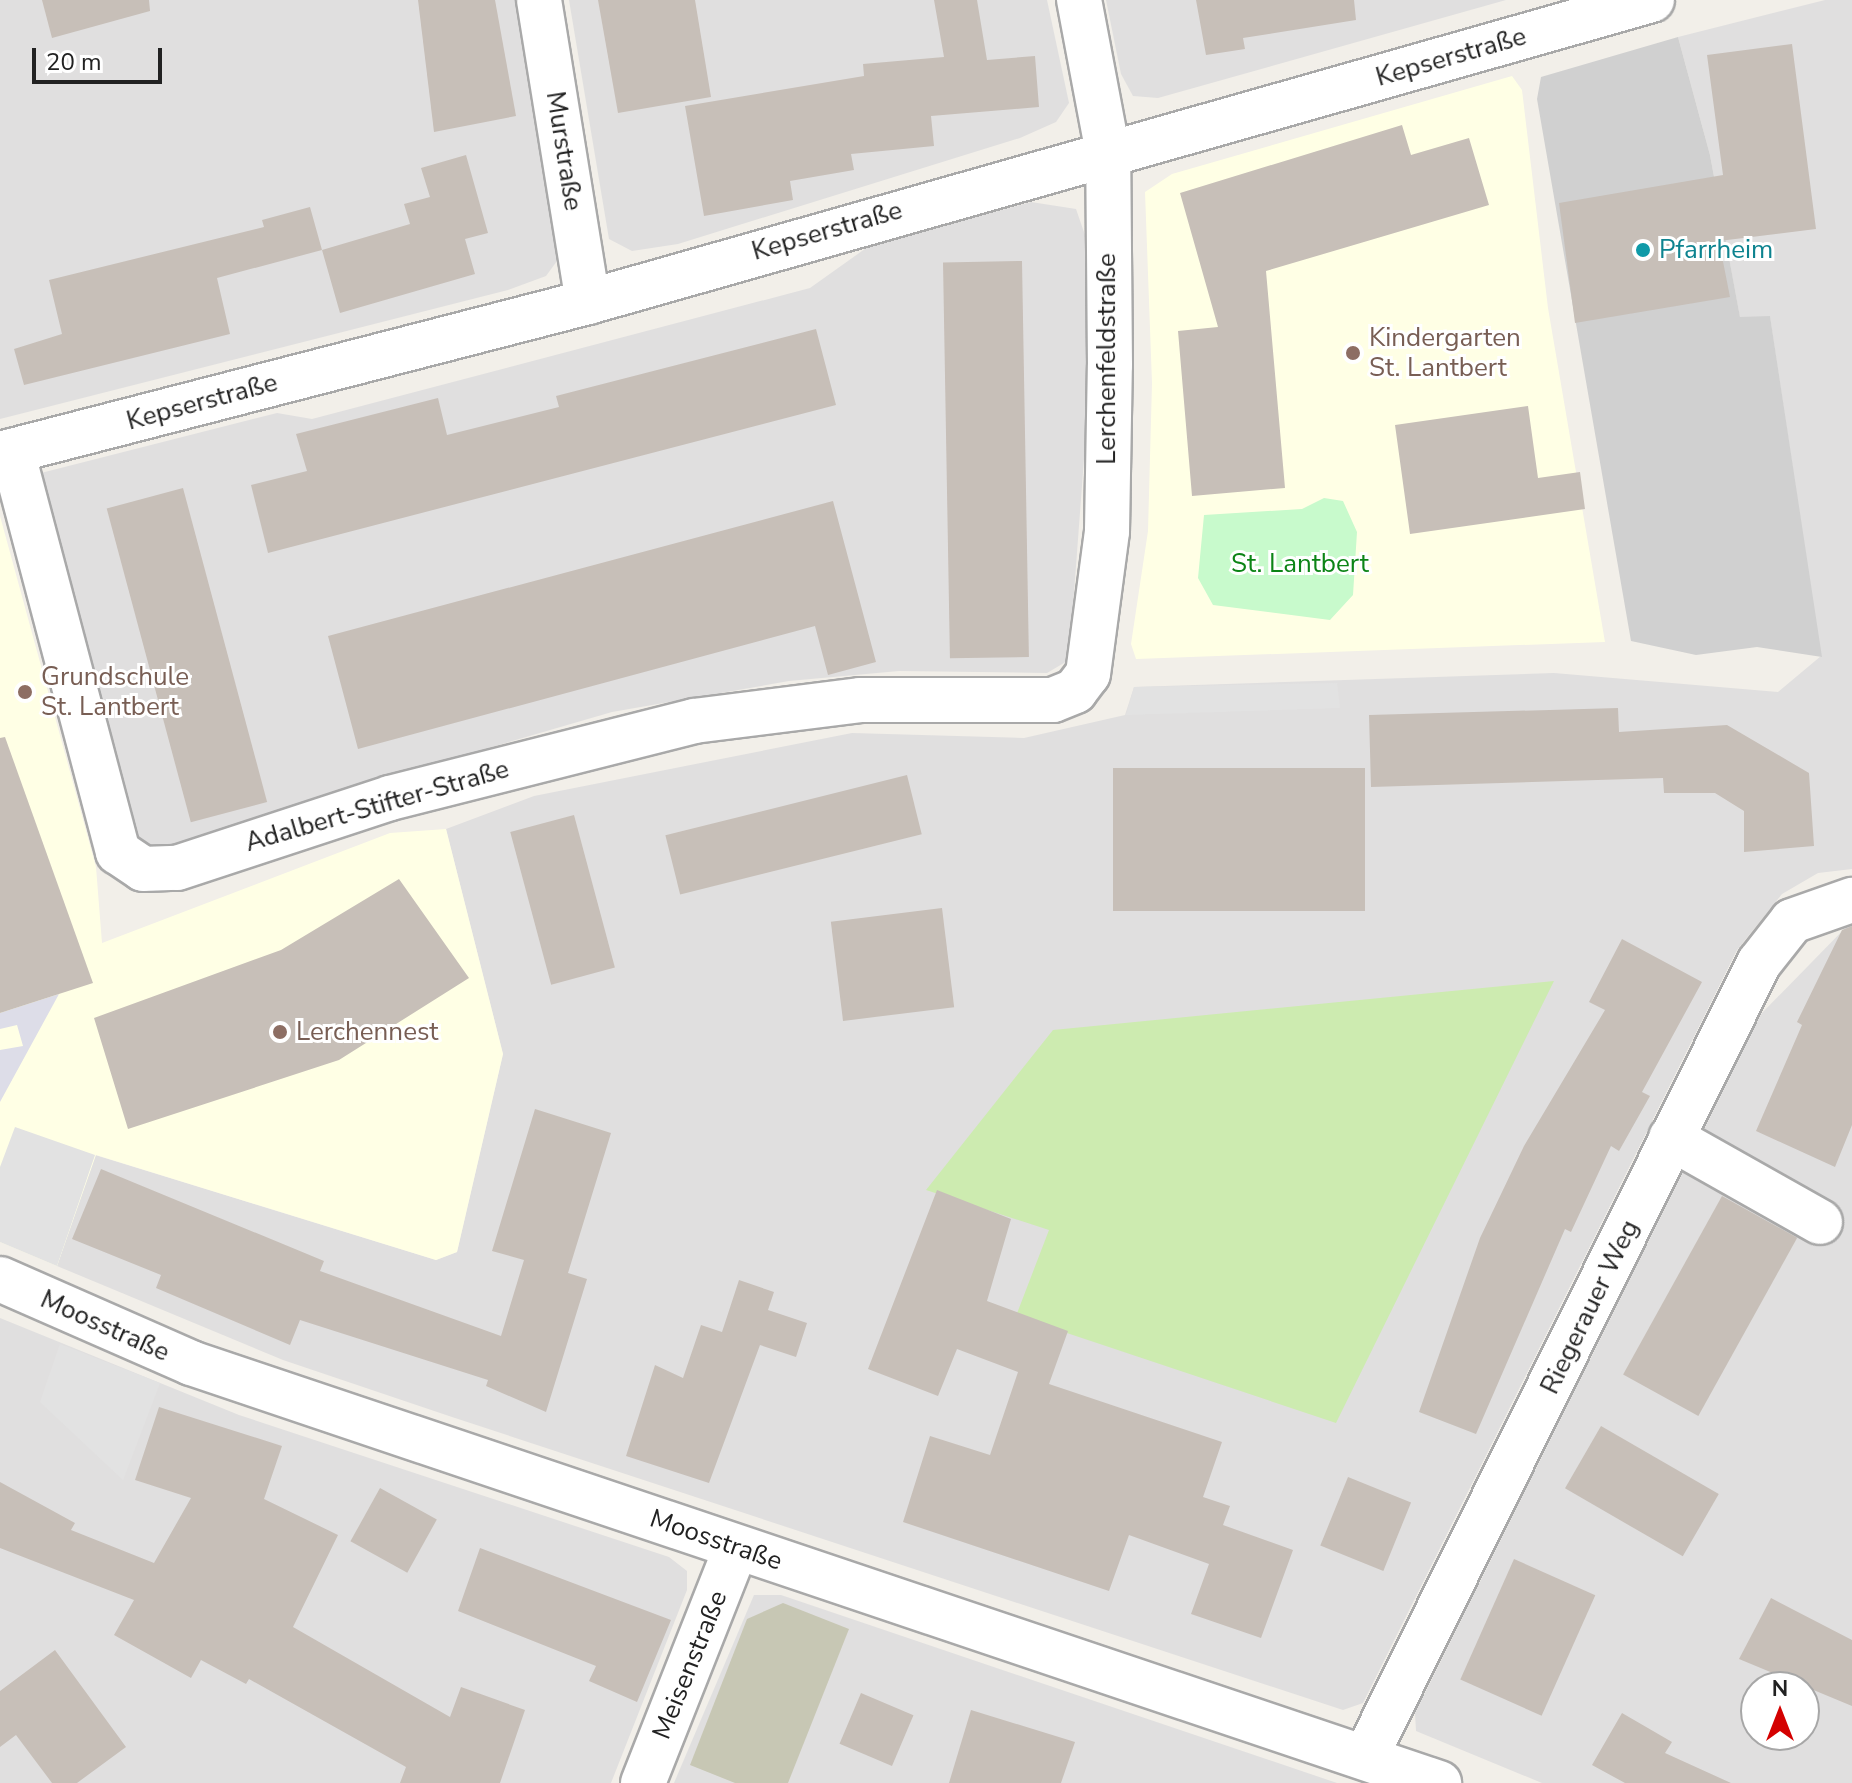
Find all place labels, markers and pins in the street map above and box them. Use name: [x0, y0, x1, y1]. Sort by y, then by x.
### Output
place label: Pfarrheim: [1659, 234, 1773, 266]
marker: Pfarrheim: [1634, 241, 1652, 259]
place label: Kindergarten St. Lantbert: [1369, 322, 1521, 384]
marker: Kindergarten St. Lantbert: [1344, 344, 1362, 362]
place label: Grundschule St. Lantbert: [41, 661, 189, 722]
marker: Grundschule St. Lantbert: [16, 683, 34, 701]
place label: Lerchennest: [296, 1016, 438, 1048]
marker: Lerchennest: [271, 1023, 289, 1041]

